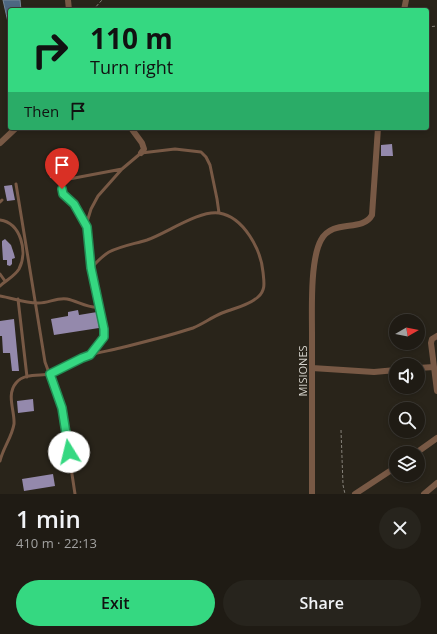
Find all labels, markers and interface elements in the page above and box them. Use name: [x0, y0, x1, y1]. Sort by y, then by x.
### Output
text: 110 m: [90, 19, 173, 57]
icon: right: [24, 24, 76, 76]
text: Turn right: [90, 55, 173, 79]
icon: arrive: [67, 100, 89, 122]
text: Then: [24, 101, 59, 121]
pin: [45, 148, 79, 189]
icon: arrive: [51, 154, 73, 176]
north arrow: [389, 314, 425, 350]
map controls: [389, 314, 425, 482]
street label: MISIONES: [295, 345, 310, 397]
button: sound: [389, 358, 425, 394]
button: search: [389, 402, 425, 438]
position arrow: [48, 431, 90, 473]
button: layers: [389, 446, 425, 482]
text: 1 min: [16, 502, 81, 535]
button: close: [379, 507, 421, 549]
text: 410 m · 22:13: [16, 534, 97, 552]
button: Exit: [16, 580, 215, 626]
button: Share: [223, 580, 421, 626]

